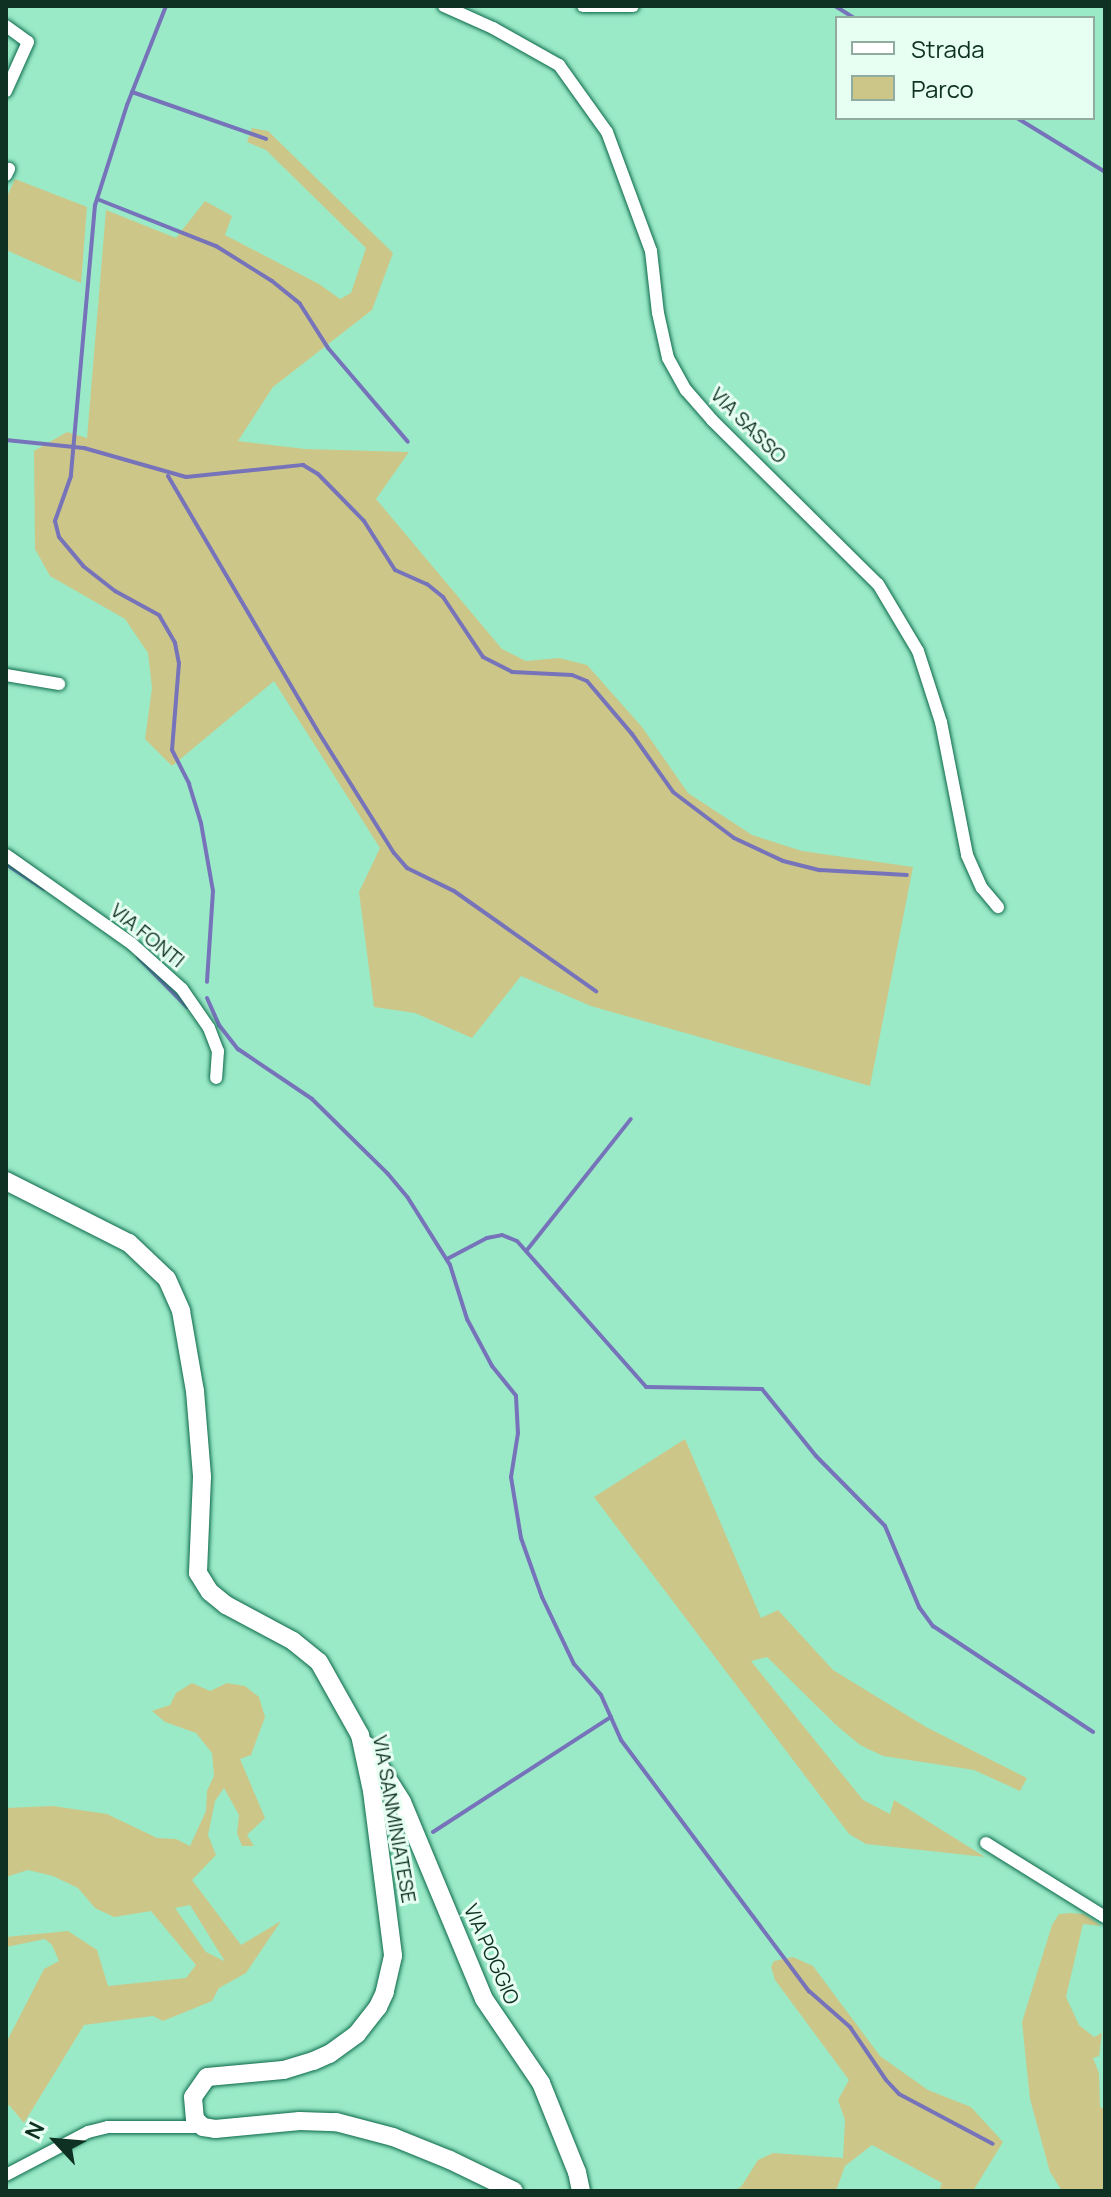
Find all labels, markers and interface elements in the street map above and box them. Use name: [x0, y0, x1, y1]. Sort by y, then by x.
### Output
legend: [835, 16, 1095, 120]
text: Strada: [911, 32, 984, 65]
text: Parco: [911, 72, 974, 105]
street label: VIA SASSO: [706, 382, 792, 468]
street label: VIA FONTI: [106, 898, 190, 972]
street label: VIA SANMINIATESE: [368, 1733, 422, 1905]
street label: VIA POGGIO: [459, 1900, 525, 2008]
north arrow: [16, 2101, 96, 2181]
text: N: [17, 2117, 51, 2144]

